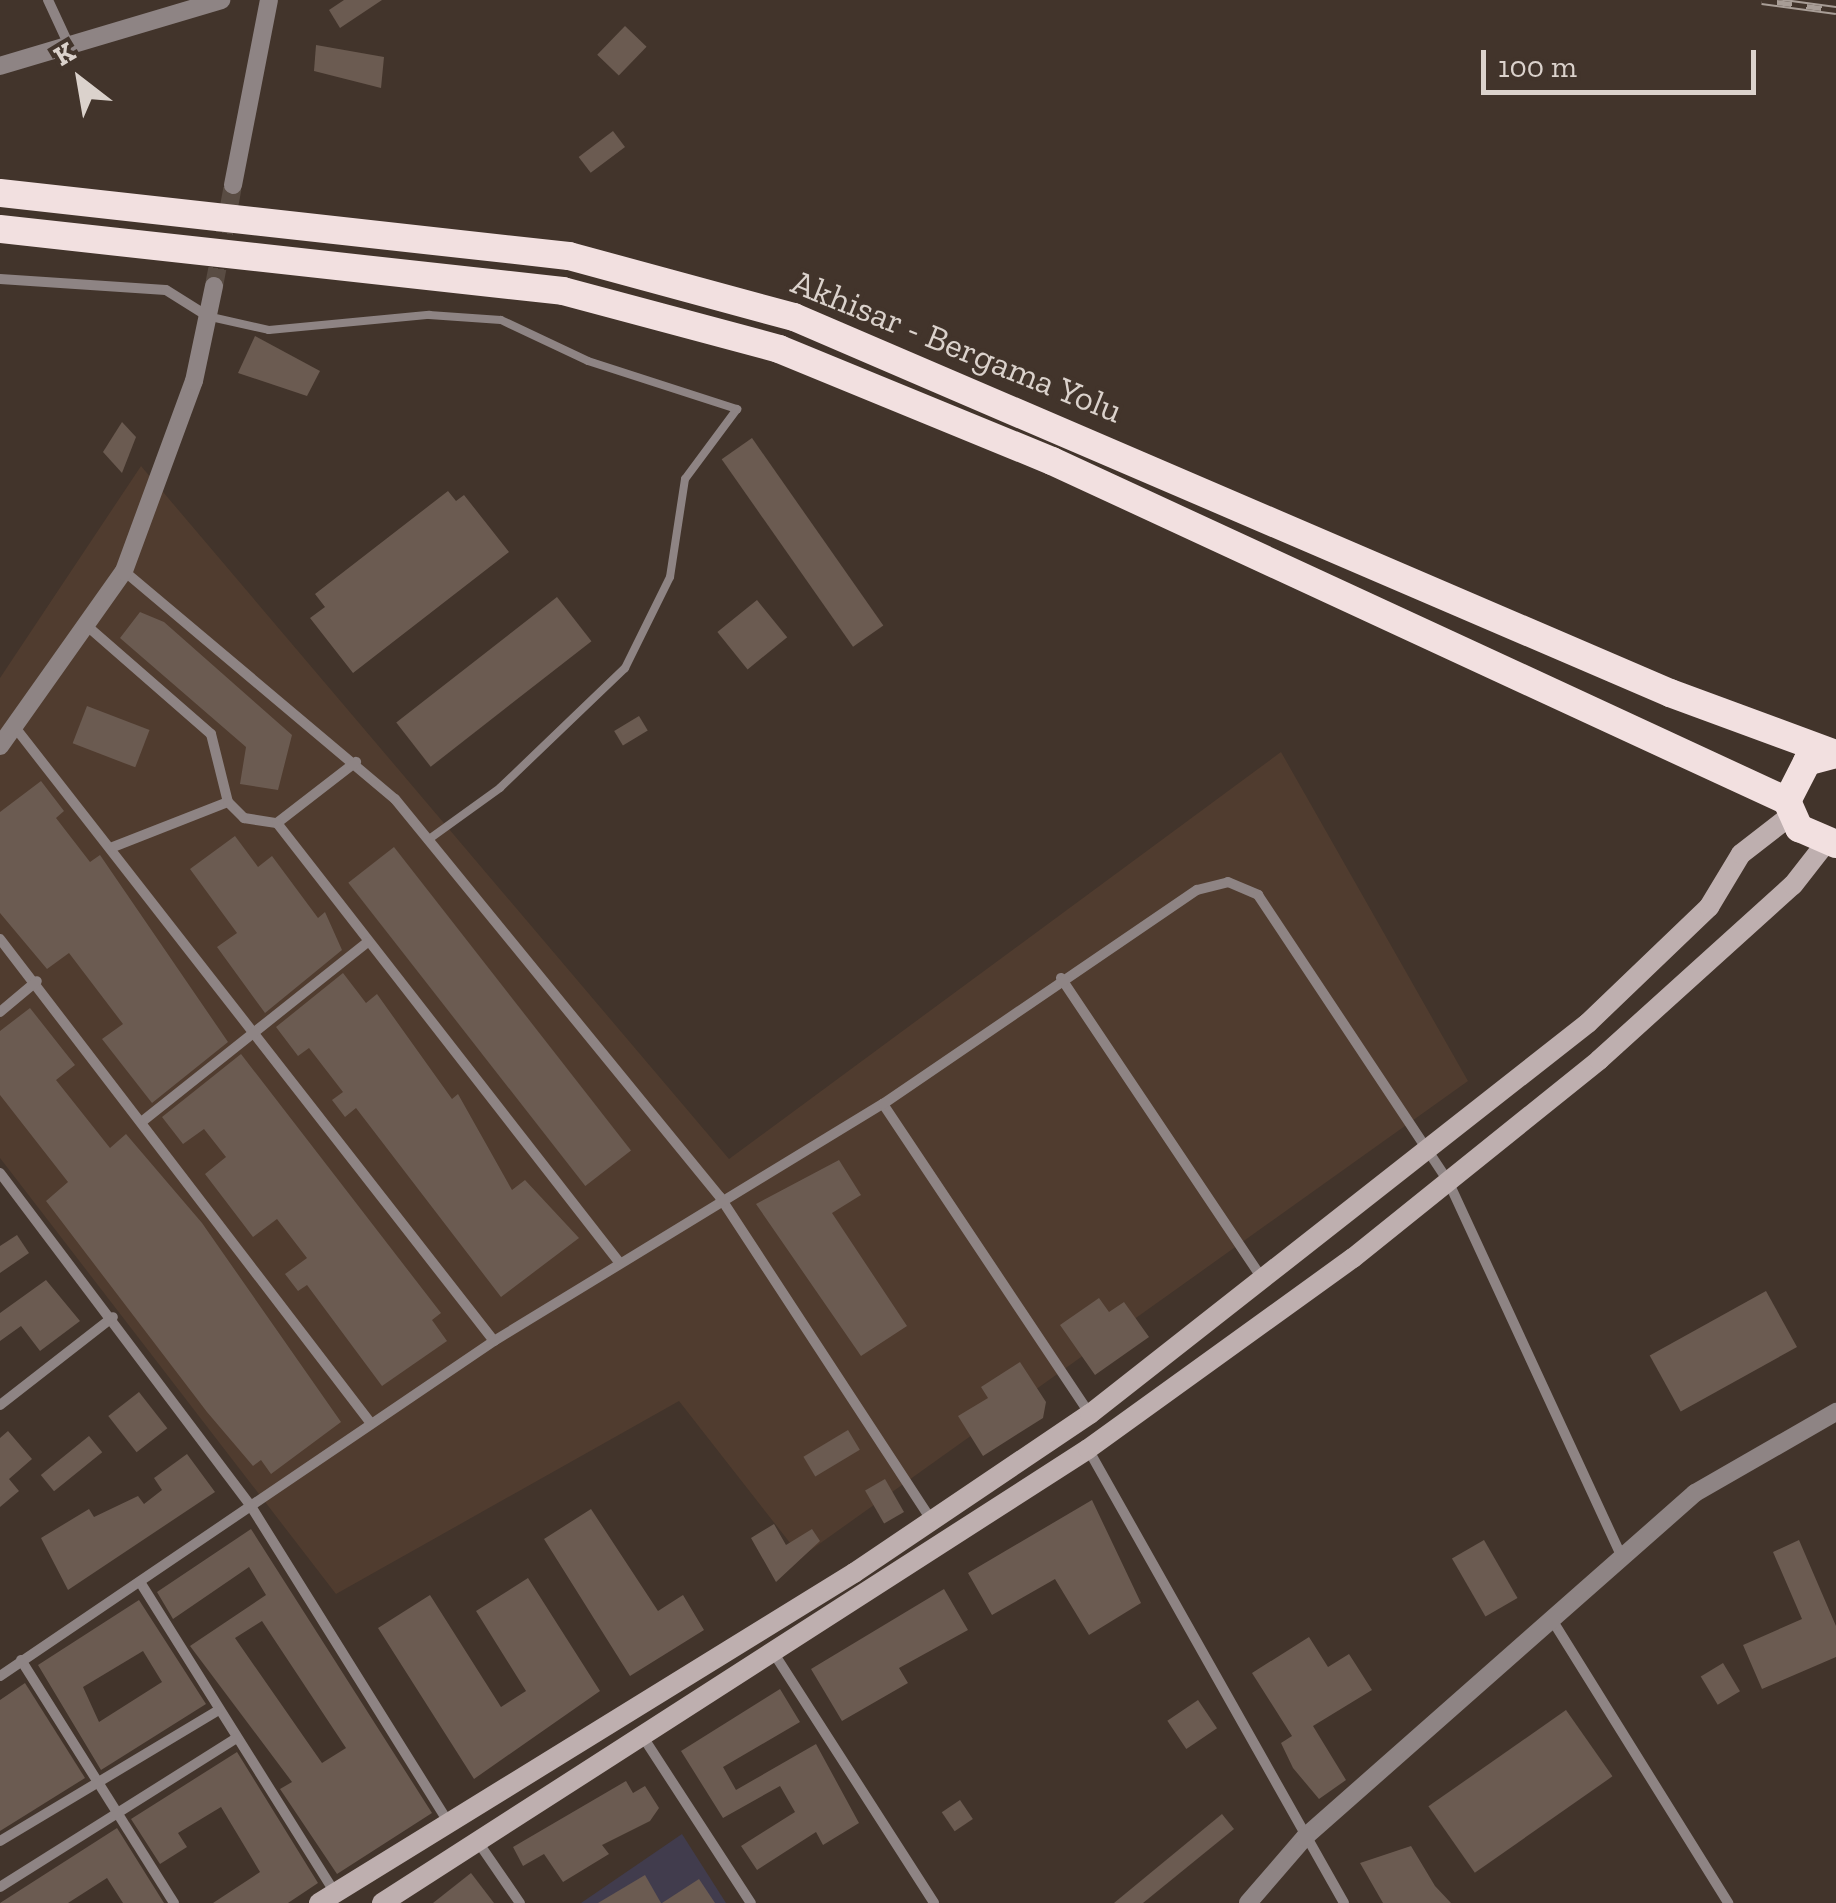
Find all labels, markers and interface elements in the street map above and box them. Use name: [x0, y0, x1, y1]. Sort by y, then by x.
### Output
north arrow: [30, 30, 130, 130]
scale bar: [1486, 30, 1761, 92]
text: K: [48, 35, 81, 73]
text: 100 m: [1498, 49, 1577, 85]
street label: Akhisar - Bergama Yolu: [785, 260, 1129, 432]

